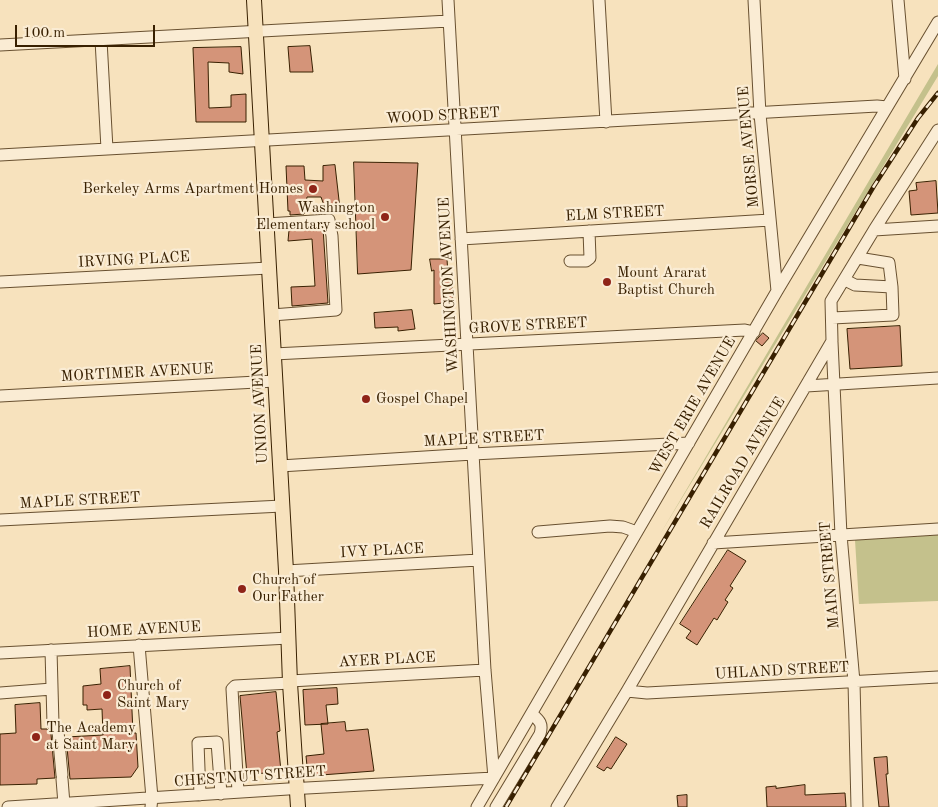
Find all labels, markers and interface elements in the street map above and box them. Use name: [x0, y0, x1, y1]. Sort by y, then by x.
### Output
scale bar: [18, 15, 158, 47]
text: 100 m: [23, 26, 65, 41]
street label: MORSE AVENUE: [735, 85, 763, 209]
street label: WOOD STREET: [386, 104, 500, 128]
place label: Berkeley Arms Apartment Homes: [83, 180, 303, 198]
marker: Berkeley Arms Apartment Homes: [307, 183, 319, 195]
street label: WASHINGTON AVENUE: [435, 197, 463, 373]
place label: Washington Elementary school: [256, 199, 375, 234]
street label: ELM STREET: [565, 202, 665, 226]
marker: Washington Elementary school: [379, 211, 391, 223]
street label: IRVING PLACE: [78, 248, 190, 272]
place label: Mount Ararat Baptist Church: [617, 264, 715, 299]
marker: Mount Ararat Baptist Church: [601, 276, 613, 288]
street label: GROVE STREET: [468, 314, 588, 338]
street label: WEST ERIE AVENUE: [646, 334, 740, 478]
street label: UNION AVENUE: [248, 344, 272, 464]
street label: MORTIMER AVENUE: [60, 360, 214, 386]
place label: Gospel Chapel: [376, 390, 468, 408]
marker: Gospel Chapel: [360, 393, 372, 405]
street label: RAILROAD AVENUE: [697, 394, 789, 532]
street label: MAPLE STREET: [423, 427, 545, 451]
street label: MAPLE STREET: [19, 489, 141, 513]
street label: MAIN STREET: [816, 520, 844, 630]
street label: IVY PLACE: [340, 540, 424, 562]
place label: Church of Our Father: [252, 571, 324, 606]
marker: Church of Our Father: [236, 583, 248, 595]
street label: HOME AVENUE: [87, 618, 201, 642]
street label: AYER PLACE: [338, 648, 436, 672]
street label: UHLAND STREET: [714, 658, 850, 684]
place label: Church of Saint Mary: [117, 677, 189, 712]
marker: Church of Saint Mary: [101, 689, 113, 701]
place label: The Academy at Saint Mary: [46, 719, 136, 754]
marker: The Academy at Saint Mary: [30, 731, 42, 743]
street label: CHESTNUT STREET: [173, 763, 327, 791]

